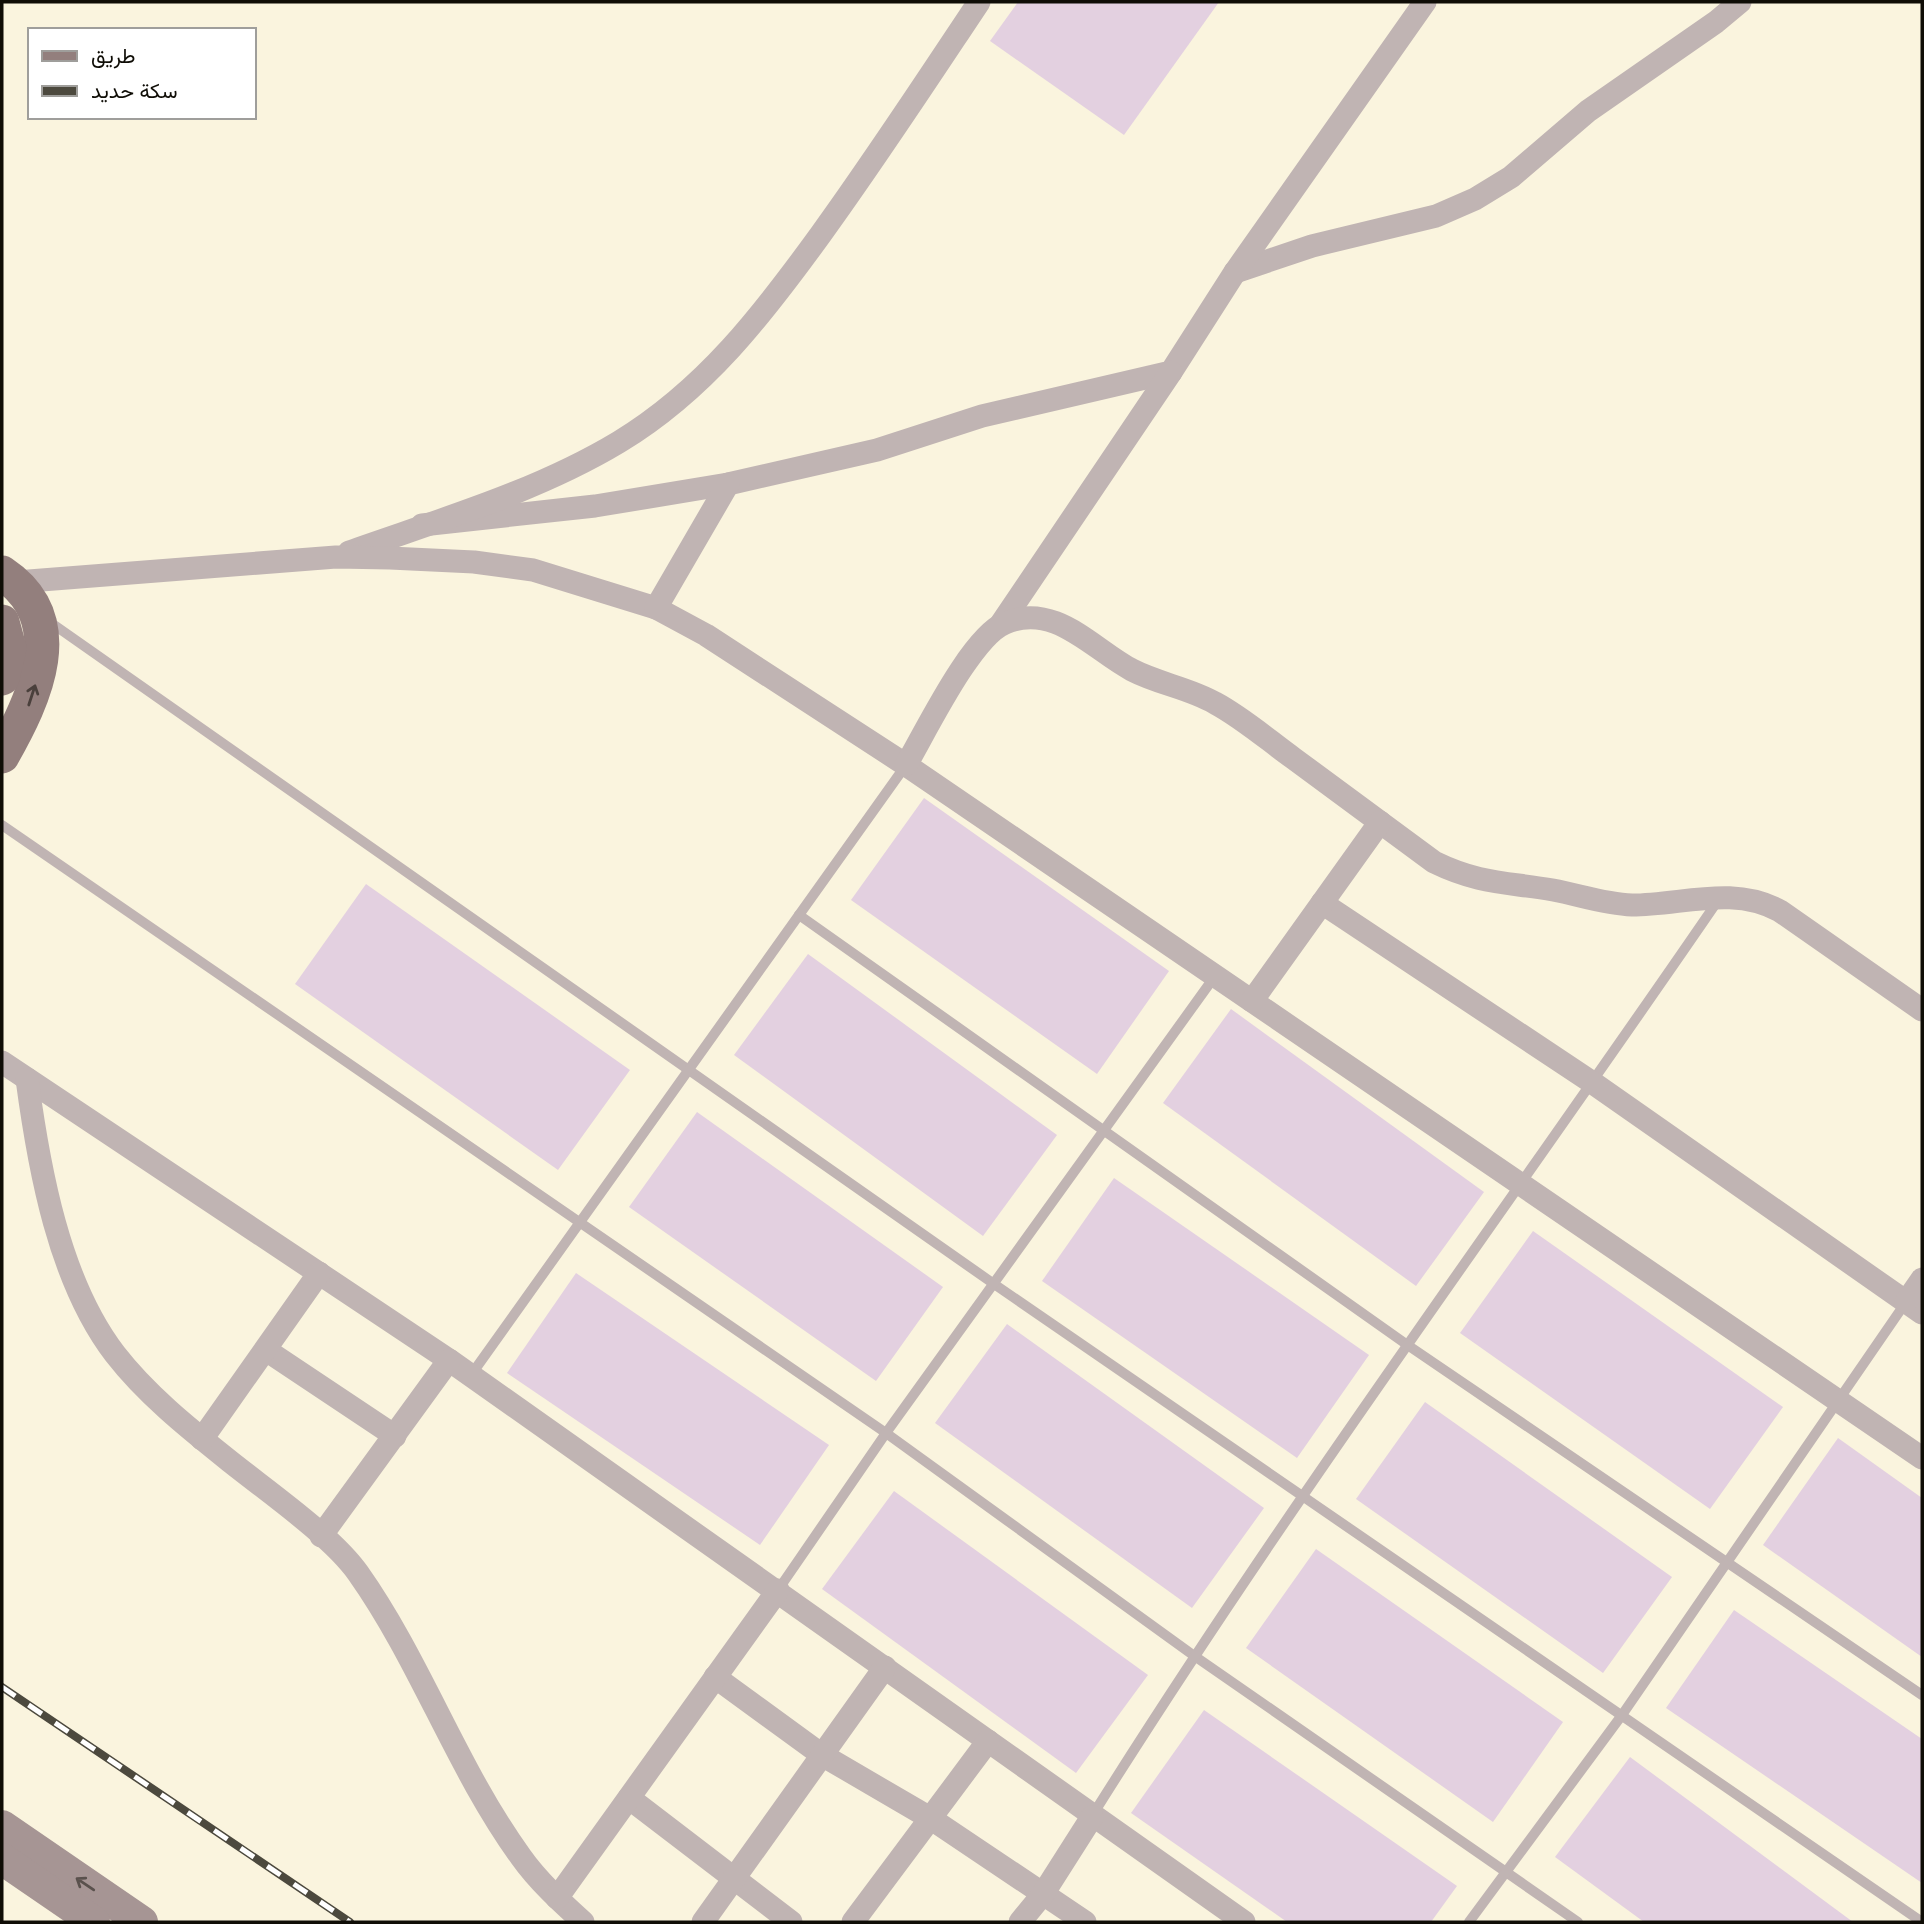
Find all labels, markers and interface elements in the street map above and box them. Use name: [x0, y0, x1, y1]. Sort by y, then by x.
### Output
legend: [28, 28, 256, 119]
text: طريق: [91, 42, 136, 69]
text: سكة حديد: [91, 77, 178, 103]
one-way arrow: [27, 685, 39, 707]
one-way arrow: [76, 1877, 95, 1891]

